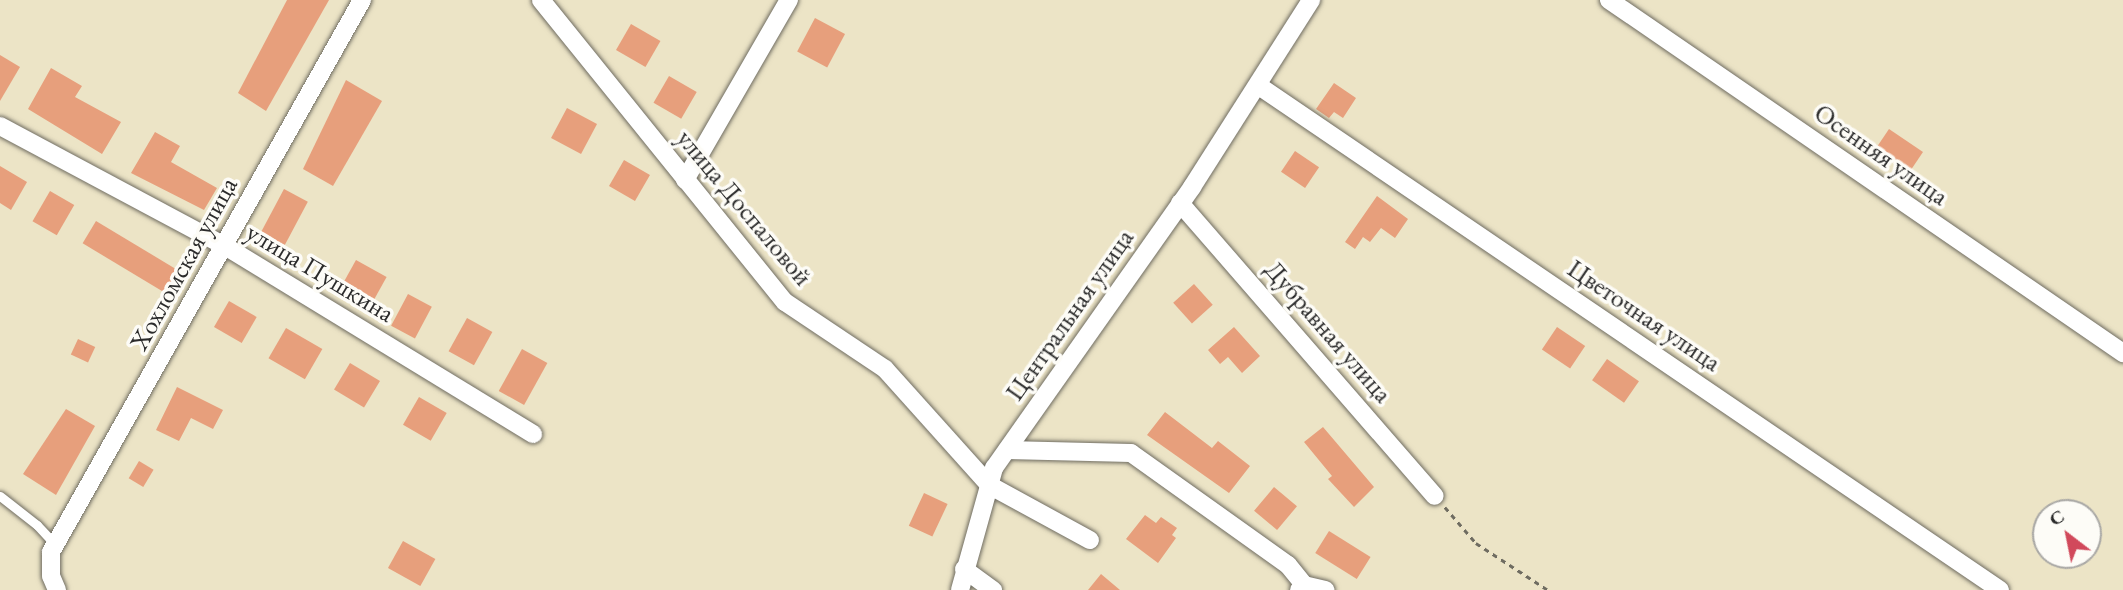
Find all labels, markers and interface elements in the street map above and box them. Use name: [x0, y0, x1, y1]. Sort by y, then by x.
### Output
street label: Осенняя улица: [1808, 97, 1954, 213]
street label: улица Доспаловой: [670, 124, 818, 292]
street label: Хохломская улица: [124, 172, 244, 356]
street label: улица Пушкина: [240, 217, 400, 329]
street label: Центральная улица: [999, 223, 1141, 407]
street label: Цветочная улица: [1561, 253, 1727, 379]
street label: Дубравная улица: [1258, 255, 1398, 409]
north arrow: [2032, 499, 2102, 569]
text: С: [2044, 503, 2069, 532]

